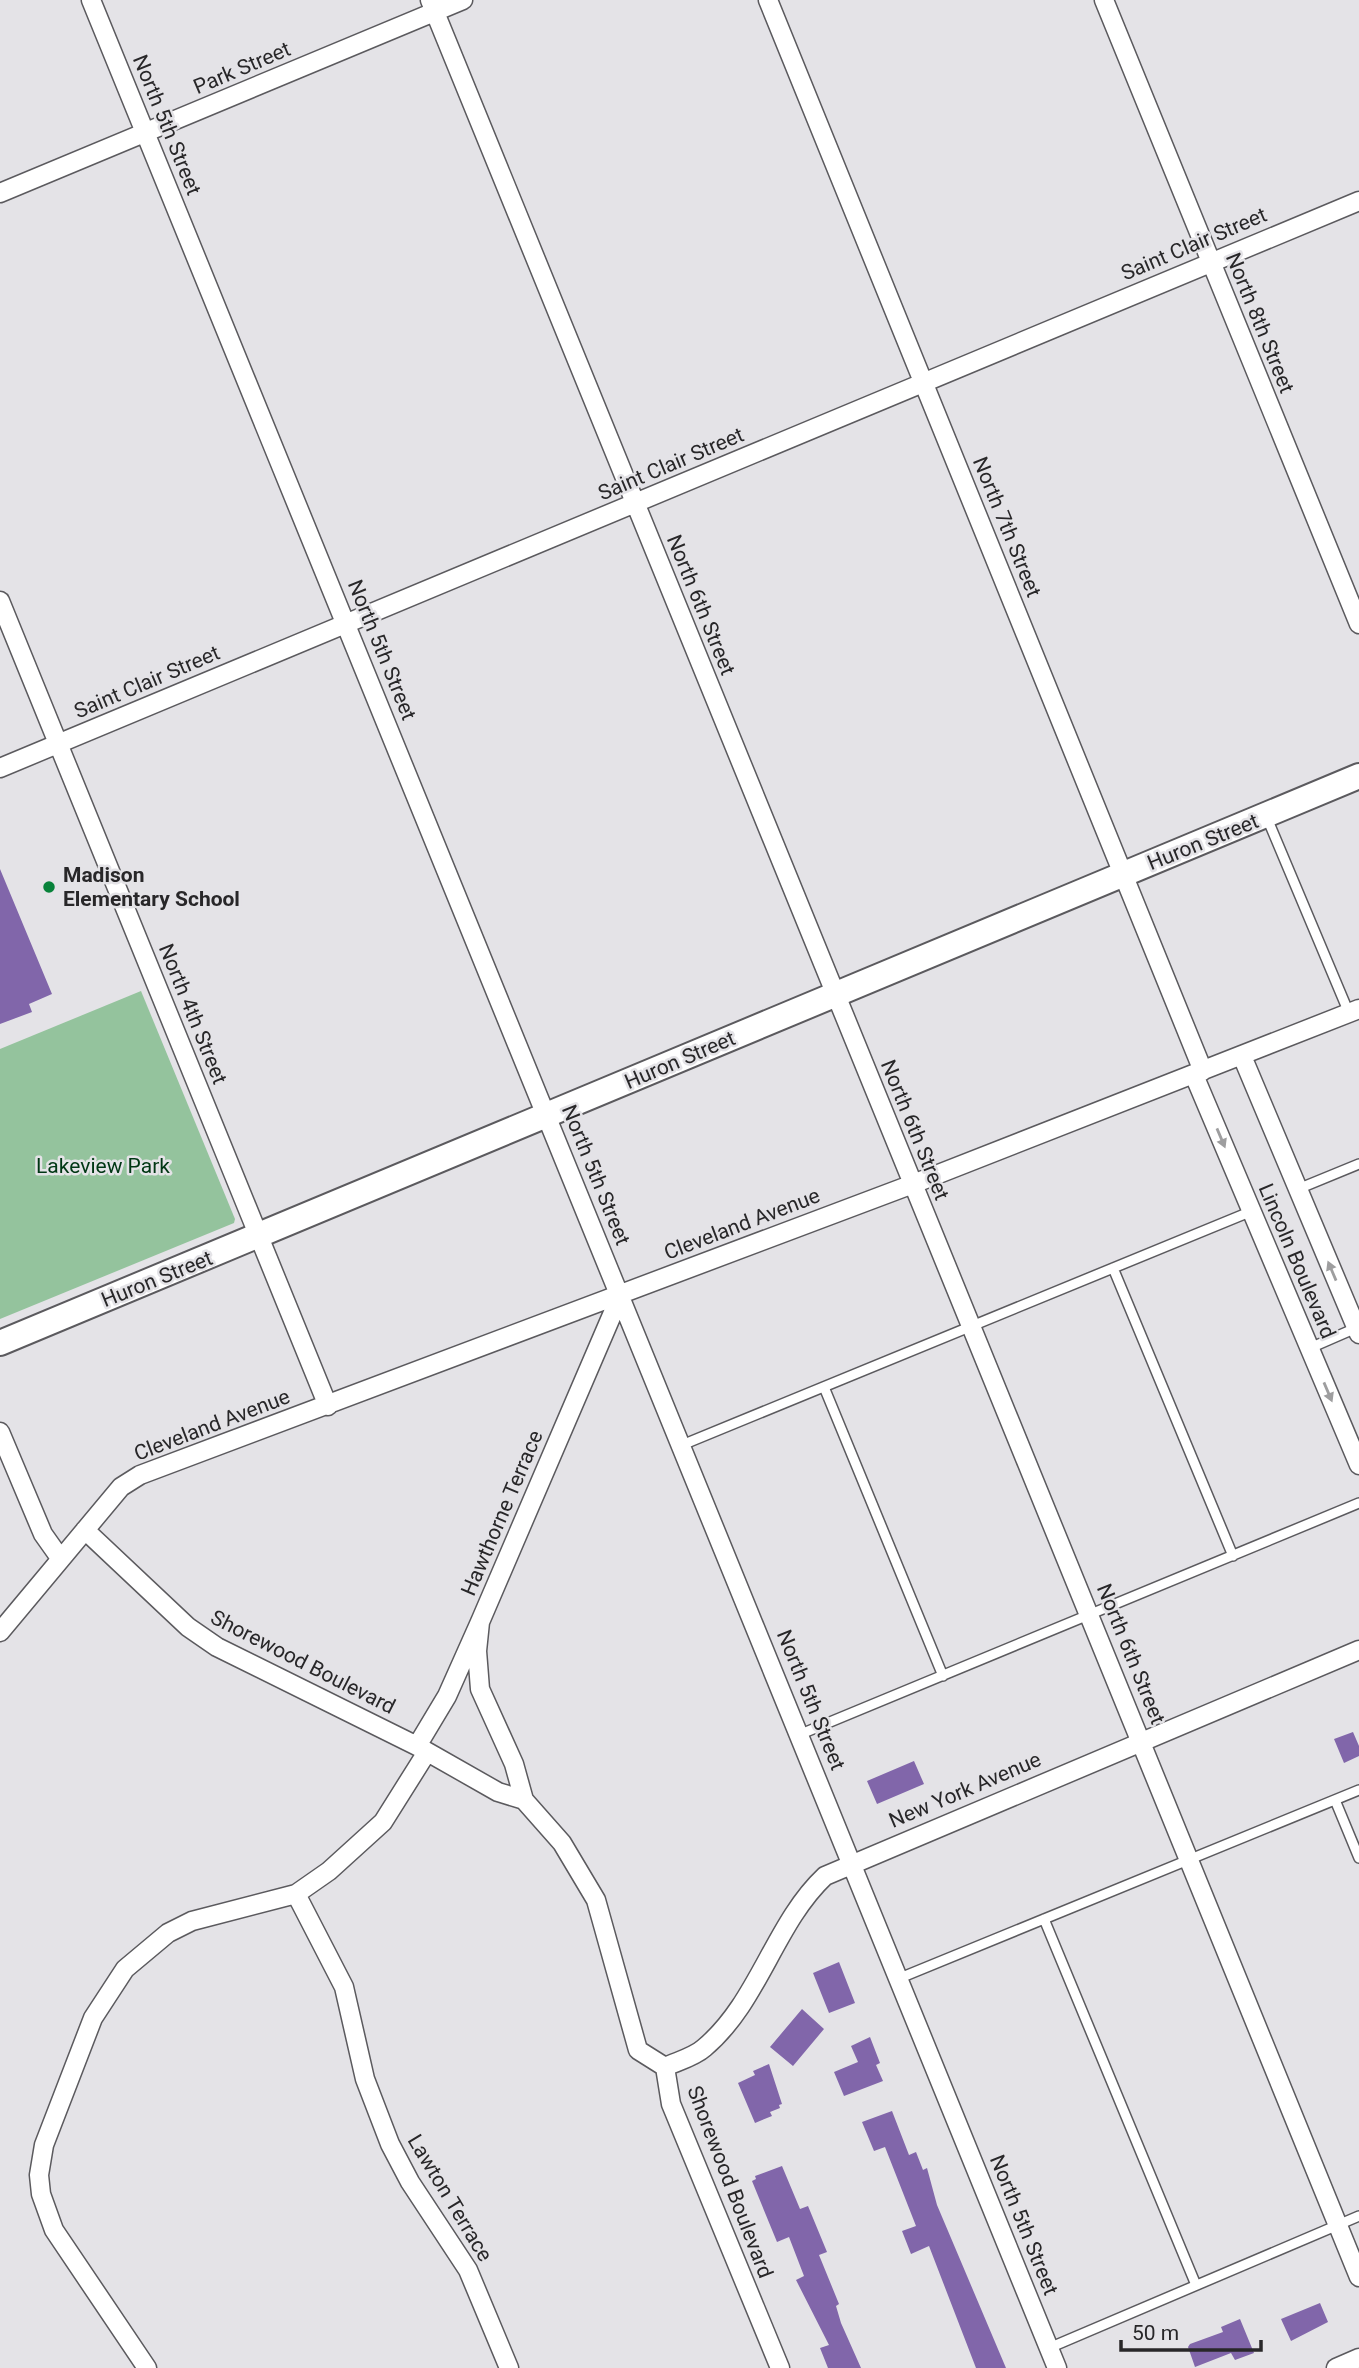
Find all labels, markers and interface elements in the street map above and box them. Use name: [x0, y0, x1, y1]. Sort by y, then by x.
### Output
street label: Park Street: [190, 37, 294, 99]
street label: North 5th Street: [128, 51, 206, 199]
street label: Saint Clair Street: [1118, 202, 1270, 285]
street label: North 8th Street: [1221, 249, 1299, 397]
street label: Saint Clair Street: [595, 422, 747, 505]
street label: North 7th Street: [968, 453, 1046, 601]
street label: North 6th Street: [662, 531, 740, 679]
street label: North 5th Street: [343, 576, 421, 724]
street label: Saint Clair Street: [71, 640, 223, 723]
street label: Huron Street: [1144, 809, 1262, 875]
place label: Madison Elementary School: [63, 863, 240, 911]
marker: Madison Elementary School: [41, 879, 57, 895]
street label: North 4th Street: [154, 940, 232, 1088]
street label: Huron Street: [621, 1026, 739, 1094]
street label: North 6th Street: [876, 1056, 954, 1204]
street label: North 5th Street: [557, 1101, 635, 1249]
one-way arrow: [1216, 1127, 1227, 1148]
park label: Lakeview Park: [36, 1154, 170, 1178]
street label: Lincoln Boulevard: [1254, 1180, 1340, 1342]
street label: Cleveland Avenue: [661, 1183, 823, 1265]
street label: Huron Street: [98, 1246, 216, 1312]
one-way arrow: [1327, 1261, 1338, 1282]
one-way arrow: [1323, 1382, 1334, 1403]
street label: Cleveland Avenue: [131, 1384, 293, 1466]
street label: Hawthorne Terrace: [456, 1427, 548, 1599]
street label: North 6th Street: [1092, 1580, 1170, 1728]
street label: Shorewood Boulevard: [207, 1605, 399, 1719]
street label: North 5th Street: [772, 1626, 850, 1774]
street label: New York Avenue: [885, 1747, 1045, 1833]
street label: Shorewood Boulevard: [682, 2083, 778, 2281]
street label: Lawton Terrace: [403, 2130, 497, 2266]
street label: North 5th Street: [985, 2151, 1063, 2299]
scale bar: [1121, 2308, 1261, 2352]
text: 50 m: [1132, 2321, 1179, 2345]

